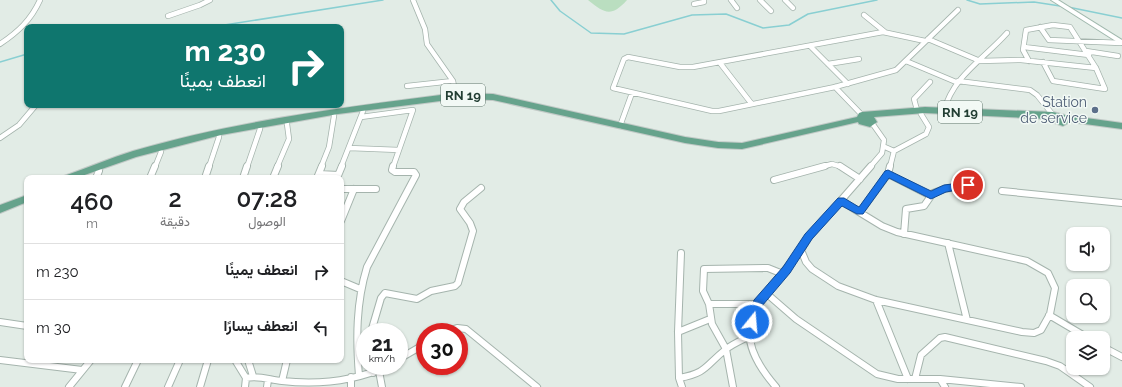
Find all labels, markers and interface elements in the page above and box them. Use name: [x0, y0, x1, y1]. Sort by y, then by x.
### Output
text: 230 m: [185, 35, 266, 68]
icon: right: [280, 40, 332, 92]
text: انعطف يمينًا: [180, 70, 266, 91]
road number: RN 19: [441, 84, 485, 106]
place label: Station de service: [1020, 94, 1087, 126]
road number: RN 19: [938, 101, 982, 123]
marker: Station de service: [1090, 105, 1100, 115]
pin: [951, 168, 985, 202]
icon: arrive: [957, 174, 979, 196]
text: 2: [168, 184, 182, 213]
text: 07:28: [237, 184, 297, 213]
text: 460: [71, 187, 113, 216]
text: دقيقة: [160, 214, 190, 229]
text: الوصول: [248, 214, 286, 229]
text: m: [86, 216, 98, 231]
map controls: [1066, 227, 1110, 375]
button: sound: [1066, 227, 1110, 271]
text: انعطف يمينًا: [225, 261, 298, 279]
icon: right: [310, 261, 332, 283]
text: 230 m: [36, 263, 79, 281]
button: search: [1066, 279, 1110, 323]
position arrow: [731, 301, 773, 343]
text: انعطف يسارًا: [223, 317, 298, 335]
icon: left: [310, 317, 332, 339]
text: 30 m: [36, 319, 71, 337]
speed limit sign: 30: [416, 323, 468, 375]
button: layers: [1066, 331, 1110, 375]
text: 21: [371, 332, 393, 356]
text: km/h: [369, 353, 395, 364]

